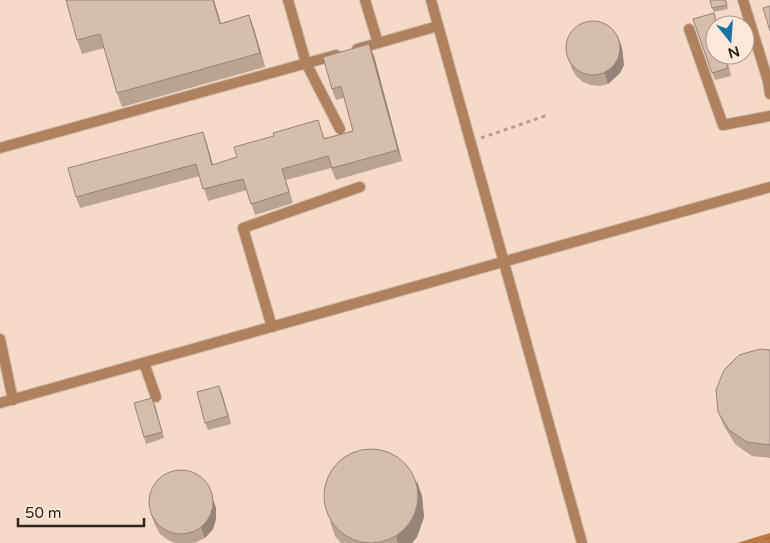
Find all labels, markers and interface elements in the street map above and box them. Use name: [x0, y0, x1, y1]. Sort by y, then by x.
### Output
north arrow: [705, 15, 755, 65]
text: N: [726, 42, 742, 62]
scale bar: [18, 496, 144, 528]
text: 50 m: [25, 504, 62, 522]

